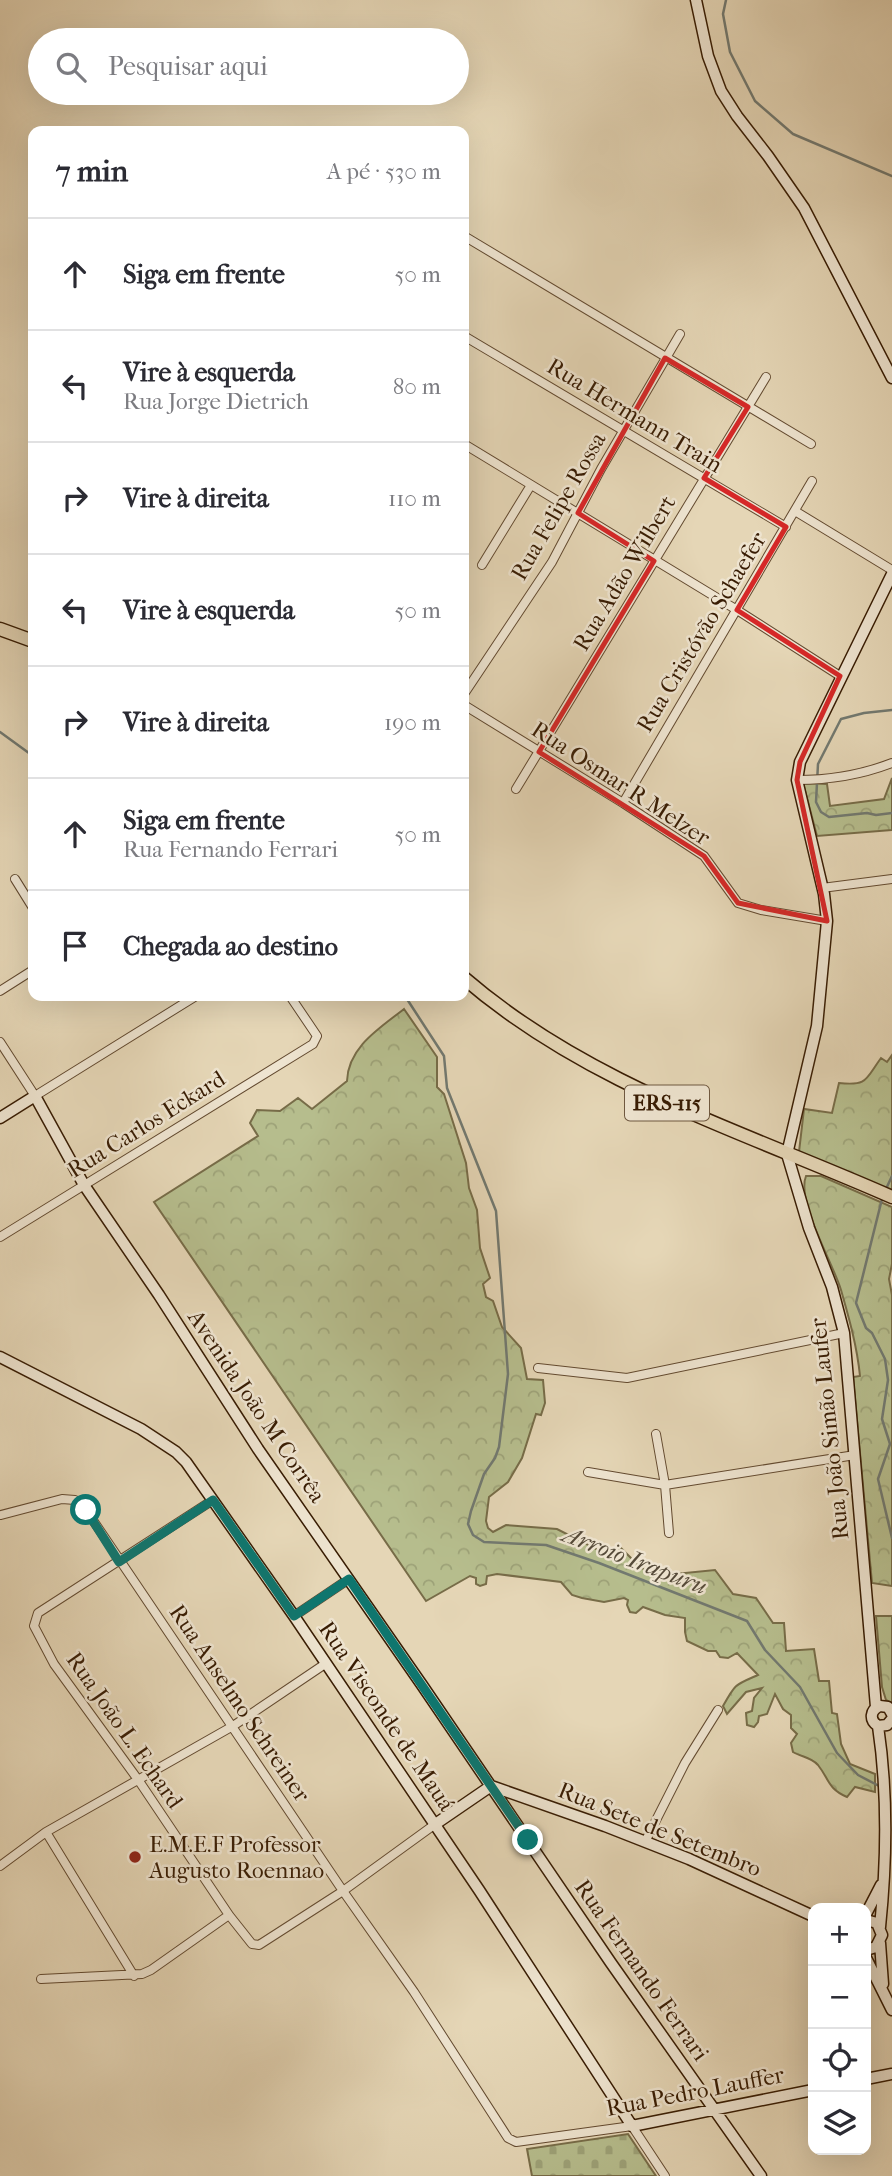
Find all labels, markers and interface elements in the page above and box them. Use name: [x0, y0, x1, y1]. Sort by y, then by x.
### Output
search box: [28, 28, 469, 105]
icon: search: [52, 48, 90, 86]
text: Pesquisar aqui: [108, 51, 268, 82]
text: 7 min: [56, 154, 128, 189]
text: A pé · 530 m: [327, 158, 441, 185]
icon: ahead: [56, 255, 94, 293]
text: Siga em frente: [123, 259, 285, 290]
text: 50 m: [394, 261, 441, 288]
street label: Rua Hermann Train: [542, 352, 728, 479]
text: Vire à esquerda: [123, 357, 295, 388]
icon: left: [56, 367, 94, 405]
text: 80 m: [393, 373, 441, 400]
text: Rua Jorge Dietrich: [123, 388, 309, 415]
street label: Rua Felipe Rossa: [505, 427, 612, 585]
icon: right: [56, 479, 94, 517]
text: Vire à direita: [123, 483, 269, 514]
text: 110 m: [388, 485, 441, 512]
street label: Rua Adão Wilbert: [567, 491, 681, 656]
street label: Rua Cristóvão Schaefer: [631, 527, 772, 737]
icon: left: [56, 591, 94, 629]
text: Vire à esquerda: [123, 595, 295, 626]
text: 50 m: [394, 597, 441, 624]
icon: right: [56, 703, 94, 741]
text: Vire à direita: [123, 707, 269, 738]
text: 190 m: [384, 709, 441, 736]
street label: Rua Osmar R Melzer: [526, 716, 715, 851]
text: Siga em frente: [123, 805, 285, 836]
icon: ahead: [56, 815, 94, 853]
text: 50 m: [394, 821, 441, 848]
text: Rua Fernando Ferrari: [123, 836, 338, 863]
icon: arrive: [56, 927, 94, 965]
text: Chegada ao destino: [123, 931, 338, 962]
street label: Rua Carlos Eckard: [63, 1065, 230, 1184]
road number: ERS-115: [625, 1086, 709, 1120]
street label: Avenida João M Corrêa: [182, 1304, 331, 1508]
street label: Rua João Simão Laufer: [804, 1317, 855, 1541]
route start: [70, 1494, 101, 1525]
water label: Arroio Irapuru: [556, 1519, 711, 1600]
street label: Rua Anselmo Schreiner: [164, 1600, 316, 1807]
street label: Rua Visconde de Mauá: [313, 1616, 460, 1817]
street label: Rua João L. Echard: [61, 1647, 189, 1814]
street label: Rua Sete de Setembro: [554, 1776, 765, 1883]
route end: [512, 1824, 543, 1855]
place label: E.M.E.F Professor Augusto Roennao: [148, 1831, 324, 1884]
marker: E.M.E.F Professor Augusto Roennao: [127, 1849, 143, 1865]
street label: Rua Fernando Ferrari: [569, 1874, 714, 2066]
map controls: [808, 1903, 871, 2155]
button: +: [808, 1903, 871, 1966]
button: −: [808, 1966, 871, 2029]
button: locate: [808, 2029, 871, 2092]
street label: Rua Pedro Lauffer: [604, 2061, 787, 2122]
button: layers: [808, 2092, 871, 2155]

